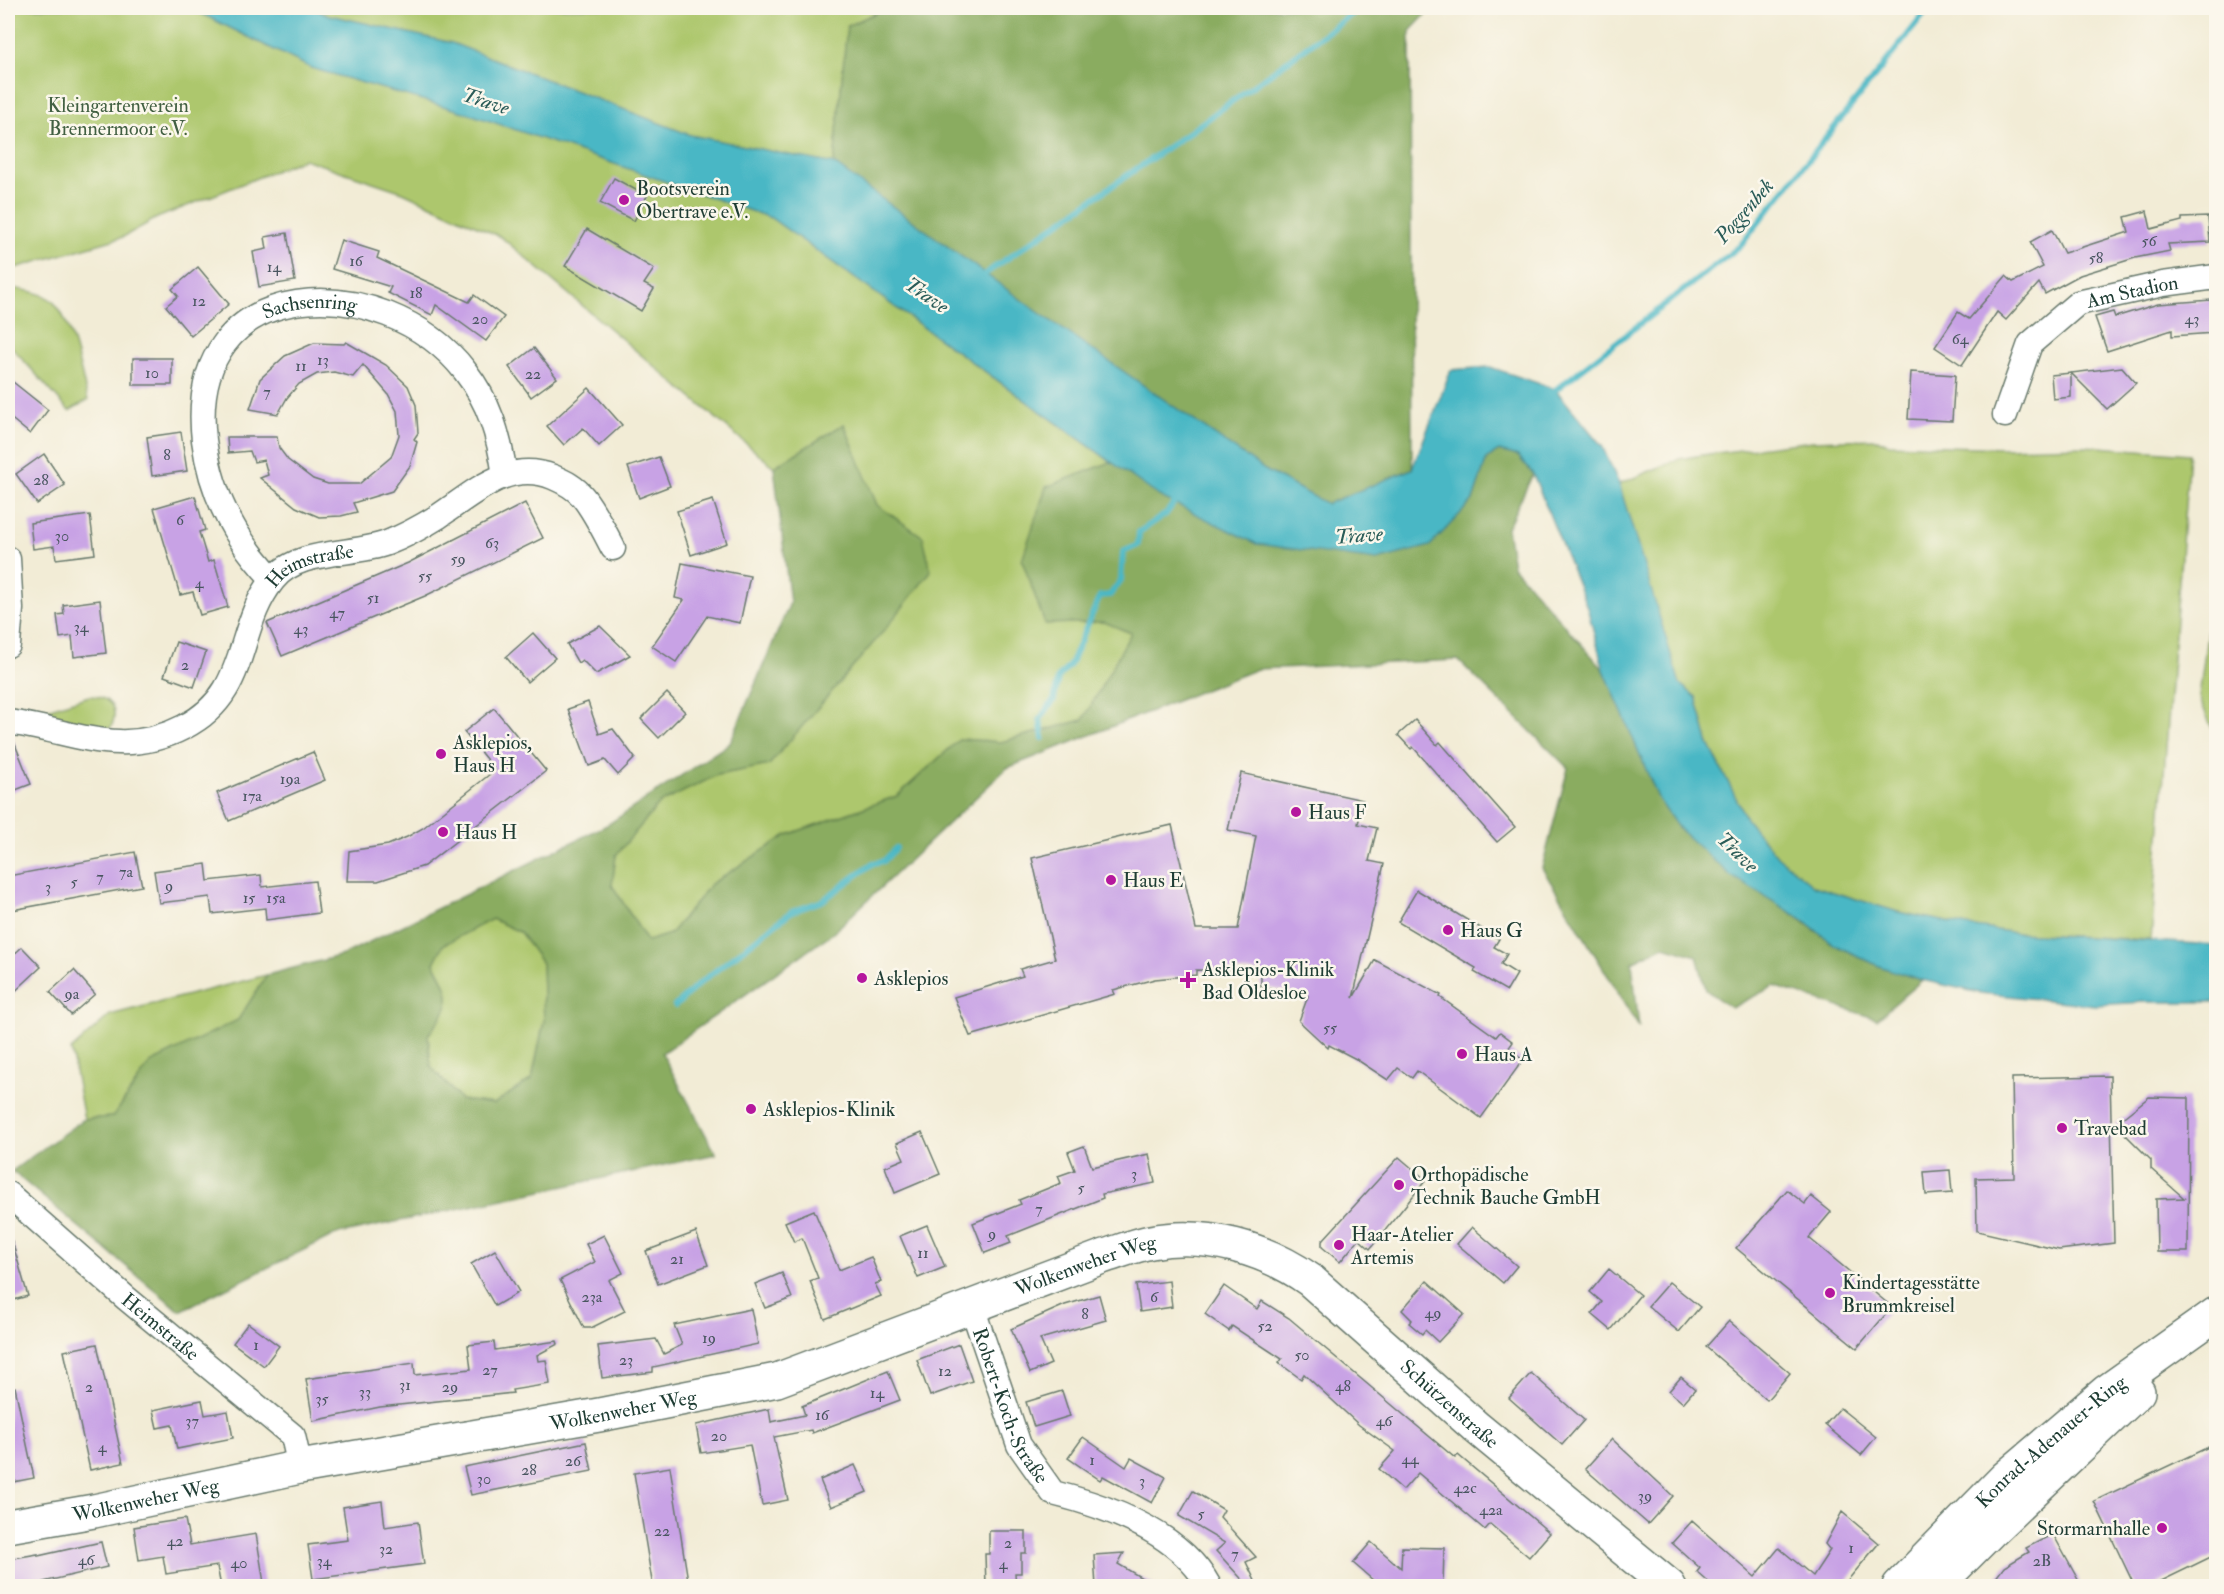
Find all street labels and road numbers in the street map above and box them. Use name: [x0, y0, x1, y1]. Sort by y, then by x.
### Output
street label: Am Stadion: [2083, 270, 2180, 314]
street label: Sachsenring: [258, 289, 361, 325]
street label: Heimstraße: [260, 539, 355, 593]
street label: Wolkenweher Weg: [1010, 1229, 1159, 1302]
street label: Heimstraße: [116, 1287, 204, 1366]
street label: Robert-Koch-Straße: [967, 1324, 1054, 1488]
street label: Schützenstraße: [1395, 1354, 1504, 1454]
street label: Konrad-Adenauer-Ring: [1970, 1369, 2132, 1514]
street label: Wolkenweher Weg: [547, 1384, 700, 1437]
street label: Wolkenweher Weg: [70, 1472, 222, 1528]

